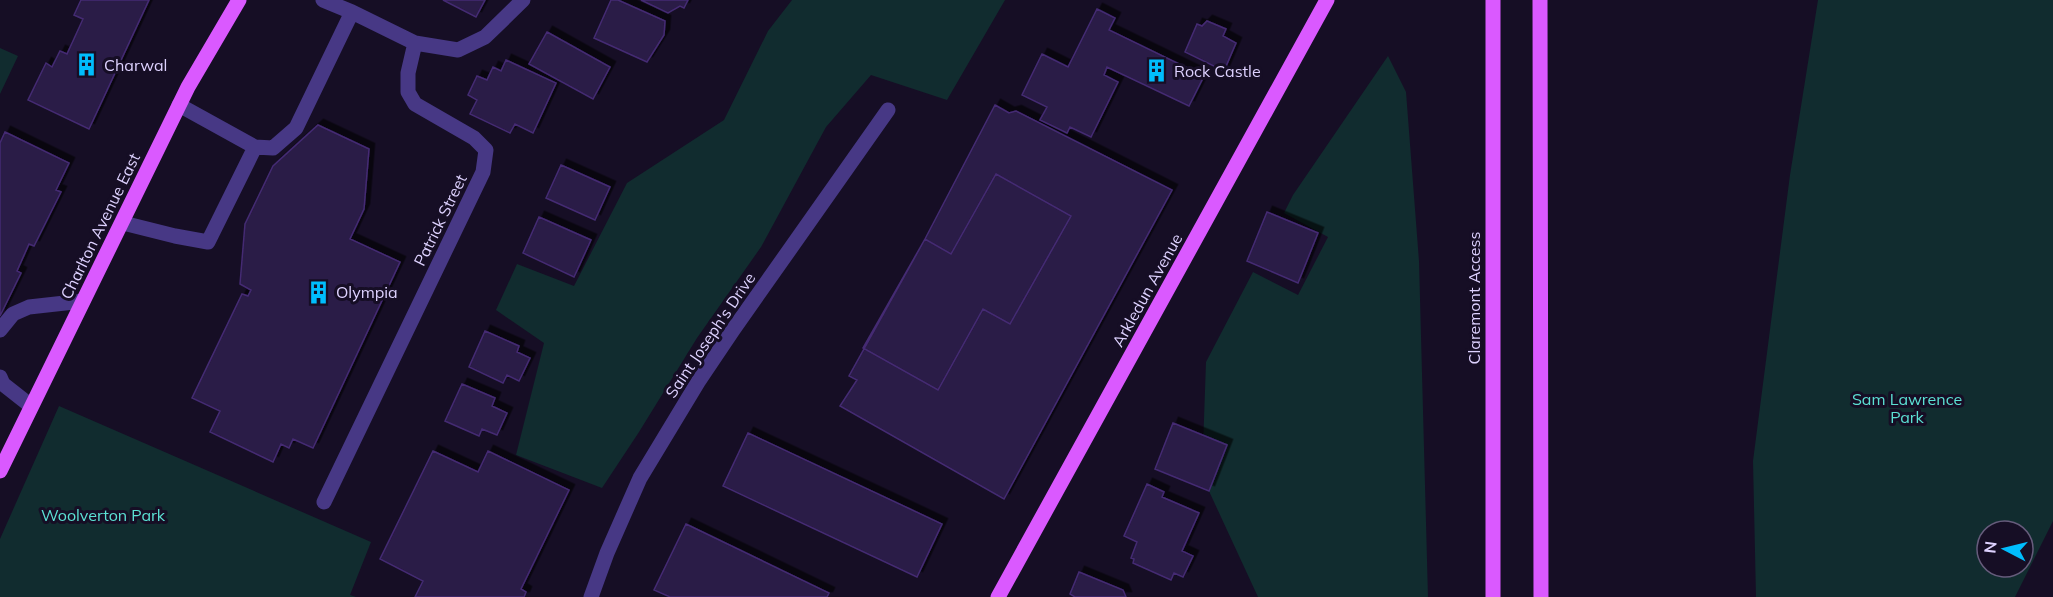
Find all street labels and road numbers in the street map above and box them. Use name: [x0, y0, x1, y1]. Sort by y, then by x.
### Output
street label: Charlton Avenue East: [56, 149, 144, 302]
street label: Patrick Street: [409, 171, 471, 269]
street label: Arkledun Avenue: [1108, 230, 1186, 350]
street label: Claremont Access: [1464, 231, 1484, 364]
street label: Saint Joseph's Drive: [661, 269, 759, 401]

